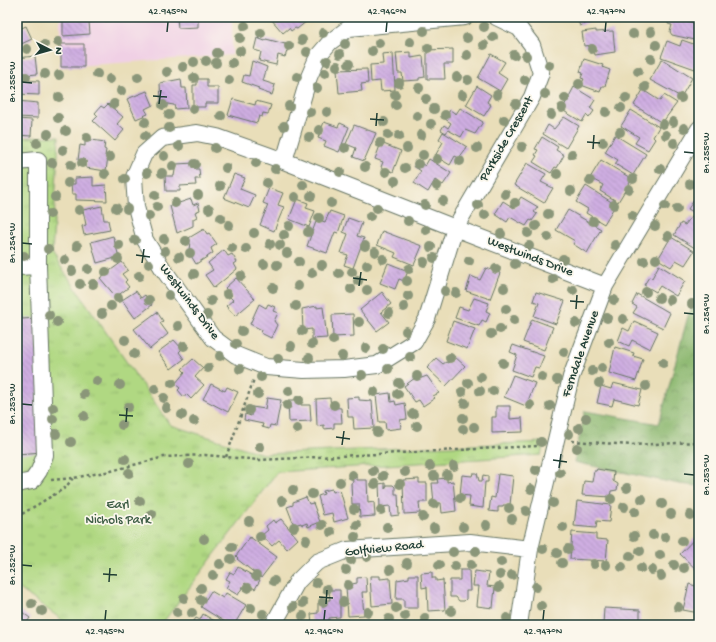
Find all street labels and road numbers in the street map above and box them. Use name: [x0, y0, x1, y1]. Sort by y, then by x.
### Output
street label: Parkside Crescent: [476, 92, 538, 185]
street label: Westwinds Drive: [485, 234, 575, 280]
street label: Westwinds Drive: [156, 261, 222, 343]
street label: Ferndale Avenue: [559, 308, 603, 400]
street label: Golfview Road: [344, 537, 425, 561]

